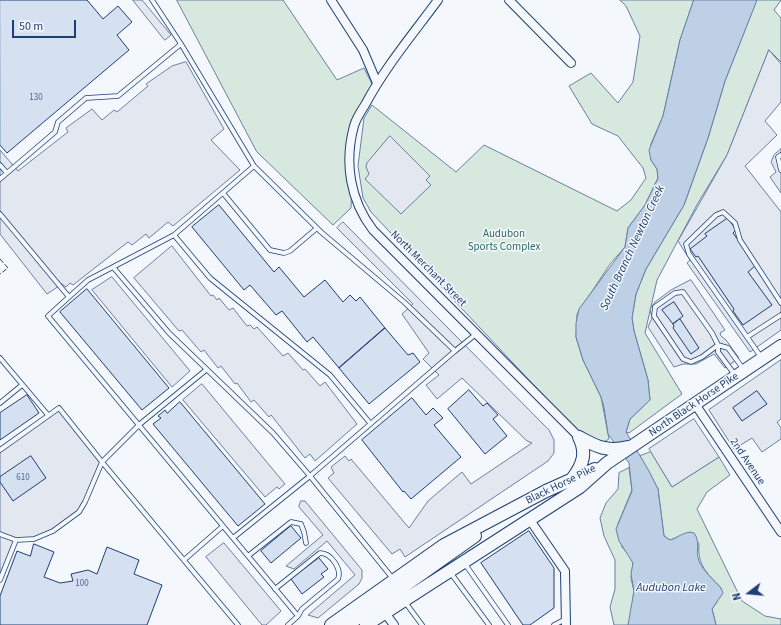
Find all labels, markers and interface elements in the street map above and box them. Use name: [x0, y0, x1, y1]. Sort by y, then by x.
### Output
scale bar: [14, 12, 78, 38]
text: 50 m: [19, 18, 43, 35]
house number: 130: [29, 93, 43, 103]
water label: South Branch Newton Creek: [598, 183, 668, 313]
street label: North Merchant Street: [387, 228, 469, 310]
park label: Audubon Sports Complex: [468, 228, 540, 254]
street label: North Black Horse Pike: [647, 370, 741, 440]
street label: 2nd Avenue: [727, 436, 767, 488]
street label: Black Horse Pike: [524, 462, 598, 508]
house number: 610: [16, 473, 30, 483]
north arrow: [729, 573, 769, 613]
house number: 100: [75, 579, 89, 589]
water label: Audubon Lake: [636, 581, 706, 595]
text: N: [729, 591, 745, 602]

